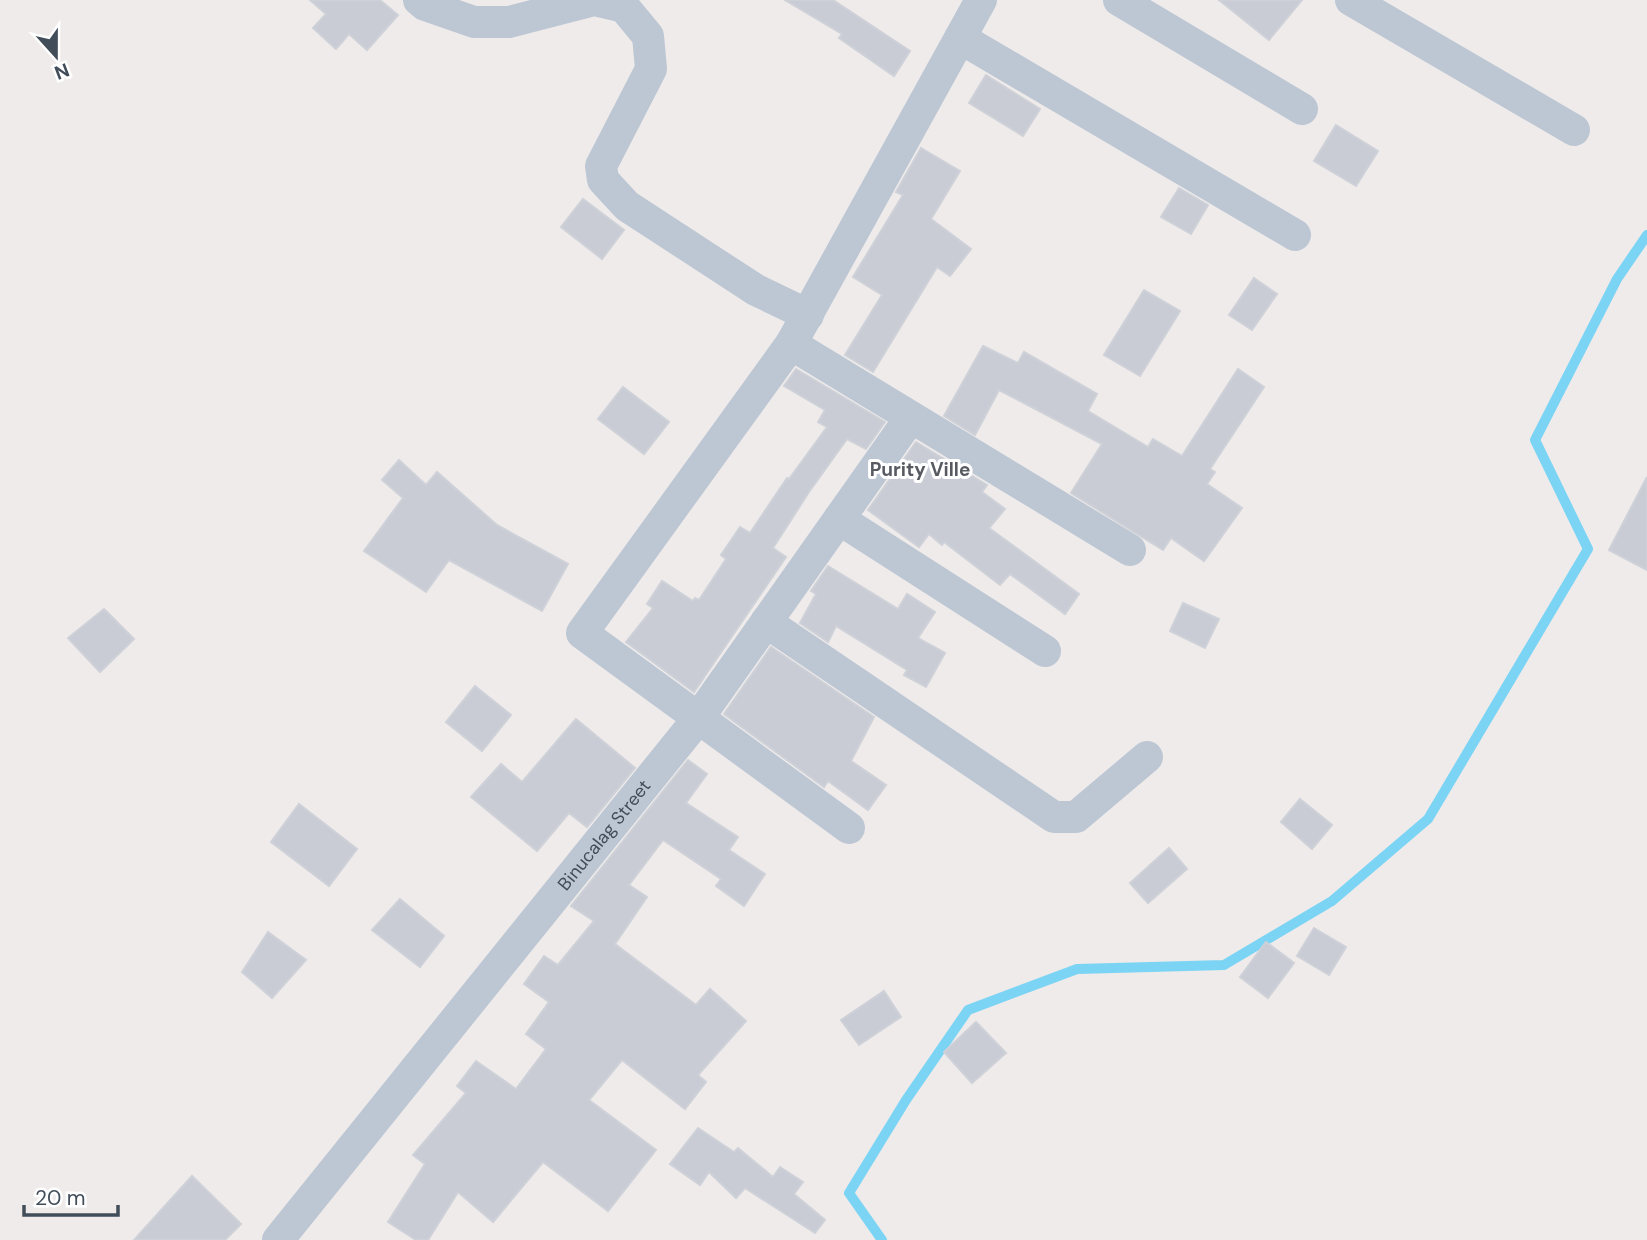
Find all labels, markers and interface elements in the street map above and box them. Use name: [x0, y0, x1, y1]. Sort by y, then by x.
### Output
north arrow: [21, 21, 91, 91]
text: N: [51, 57, 73, 86]
district label: Purity Ville: [870, 457, 970, 482]
street label: Binucalag Street: [552, 775, 656, 895]
scale bar: [24, 1174, 119, 1218]
text: 20 m: [35, 1184, 86, 1212]

